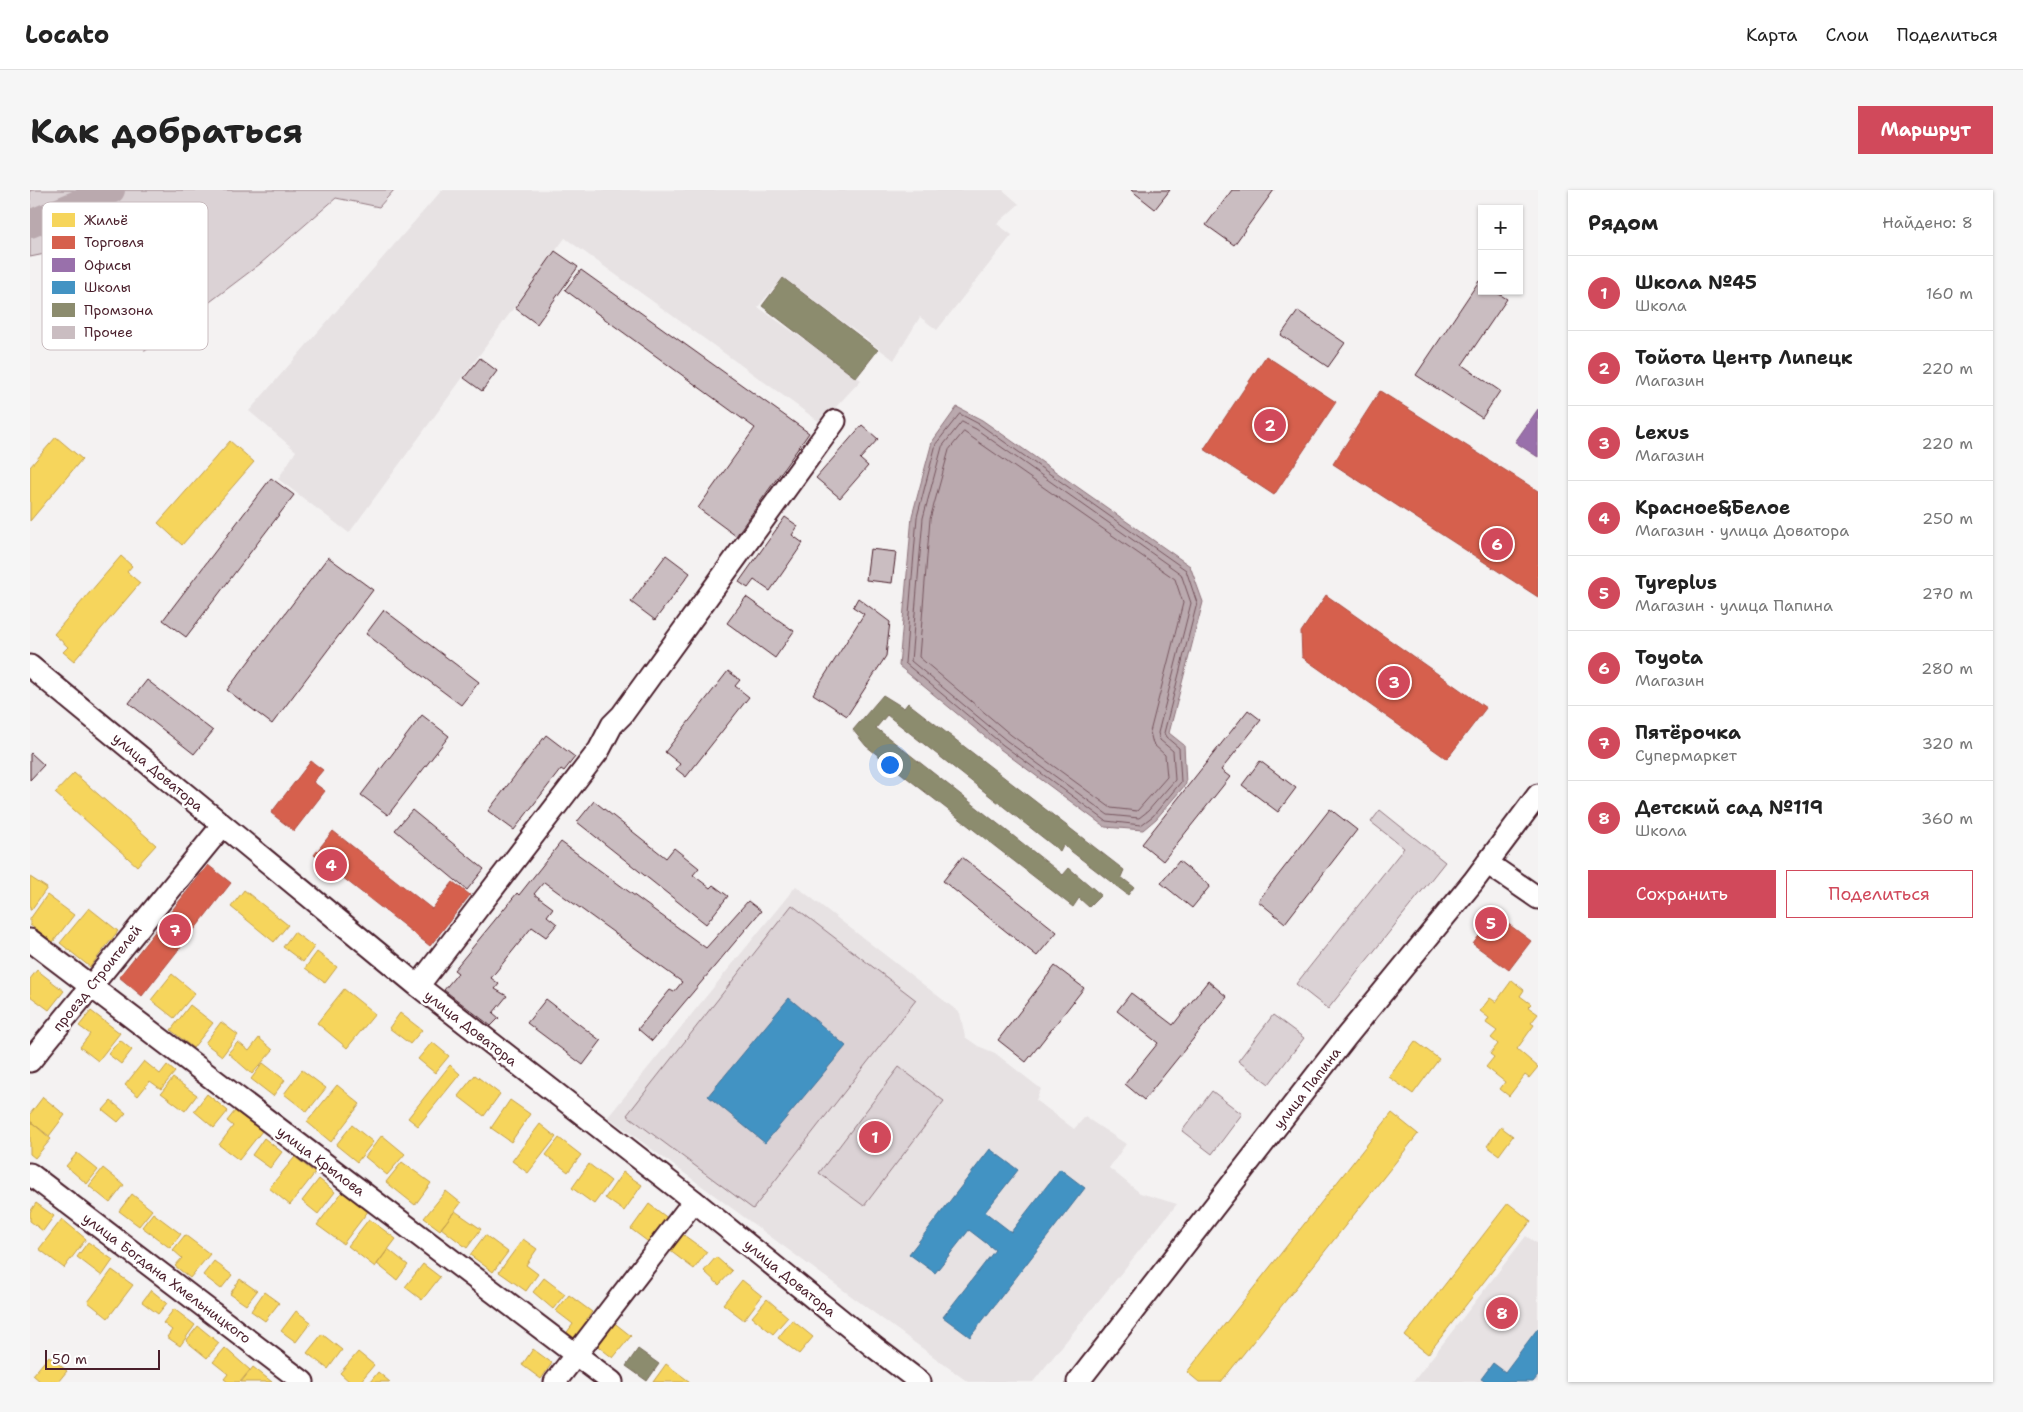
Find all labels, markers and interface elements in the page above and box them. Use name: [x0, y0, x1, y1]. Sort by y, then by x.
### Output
text: Locato: [25, 19, 109, 51]
text: Карта: [1746, 23, 1797, 47]
text: Слои: [1825, 23, 1869, 47]
text: Поделиться: [1897, 23, 1998, 47]
button: Маршрут: [1858, 106, 1993, 154]
text: Как добраться: [30, 107, 303, 154]
legend: [42, 202, 208, 350]
map controls: [1478, 205, 1523, 295]
button: +: [1478, 205, 1523, 250]
text: Рядом: [1588, 209, 1658, 237]
text: Жильё: [84, 211, 128, 229]
text: Найдено: 8: [1882, 212, 1973, 233]
text: Торговля: [84, 233, 144, 251]
button: −: [1478, 250, 1523, 295]
text: Офисы: [84, 256, 131, 274]
text: Школа №45: [1635, 270, 1757, 295]
text: Школы: [84, 278, 131, 296]
text: 1: [1600, 283, 1608, 304]
text: 160 m: [1926, 283, 1973, 304]
text: Школа: [1635, 295, 1687, 316]
text: Промзона: [84, 301, 153, 319]
text: Прочее: [84, 323, 133, 341]
text: Тойота Центр Липецк: [1635, 345, 1853, 370]
text: 2: [1598, 358, 1610, 379]
text: 220 m: [1921, 358, 1973, 379]
text: Магазин: [1635, 370, 1704, 391]
pin: 2: [1254, 406, 1286, 444]
text: Lexus: [1635, 420, 1689, 445]
text: 3: [1598, 433, 1610, 454]
text: 220 m: [1921, 433, 1973, 454]
text: Магазин: [1635, 445, 1704, 466]
text: Красное&Белое: [1635, 495, 1790, 520]
text: 4: [1598, 508, 1610, 529]
text: 250 m: [1922, 508, 1973, 529]
text: Магазин · улица Доватора: [1635, 520, 1849, 541]
pin: 6: [1481, 525, 1513, 563]
text: Tyreplus: [1635, 570, 1717, 595]
text: 5: [1599, 583, 1609, 604]
text: 270 m: [1922, 583, 1973, 604]
text: Магазин · улица Папина: [1635, 595, 1833, 616]
text: Toyota: [1635, 645, 1703, 670]
text: 6: [1598, 658, 1610, 679]
text: 280 m: [1921, 658, 1973, 679]
pin: 3: [1378, 663, 1410, 701]
text: Магазин: [1635, 670, 1704, 691]
text: Пятёрочка: [1635, 720, 1741, 745]
street label: улица Доватора: [109, 729, 207, 815]
text: 7: [1598, 733, 1610, 754]
text: 320 m: [1922, 733, 1973, 754]
text: Супермаркет: [1635, 745, 1737, 766]
your location: [877, 752, 903, 778]
text: Детский сад №119: [1635, 795, 1823, 820]
text: 8: [1598, 808, 1610, 829]
text: 360 m: [1921, 808, 1973, 829]
text: Школа: [1635, 820, 1687, 841]
pin: 4: [315, 846, 347, 884]
button: Сохранить: [1588, 870, 1776, 918]
button: Поделиться: [1786, 870, 1973, 918]
pin: 5: [1475, 904, 1507, 942]
pin: 7: [159, 911, 191, 949]
street label: проезд Строителей: [49, 921, 145, 1035]
street label: улица Доватора: [421, 986, 521, 1070]
street label: улица Папина: [1269, 1043, 1345, 1132]
pin: 1: [859, 1118, 891, 1156]
street label: улица Крылова: [273, 1122, 369, 1200]
street label: улица Богдана Хмельницкого: [79, 1209, 255, 1347]
street label: улица Доватора: [740, 1235, 840, 1321]
pin: 8: [1486, 1294, 1518, 1332]
scale bar: [45, 1347, 160, 1370]
text: 50 m: [52, 1350, 87, 1368]

